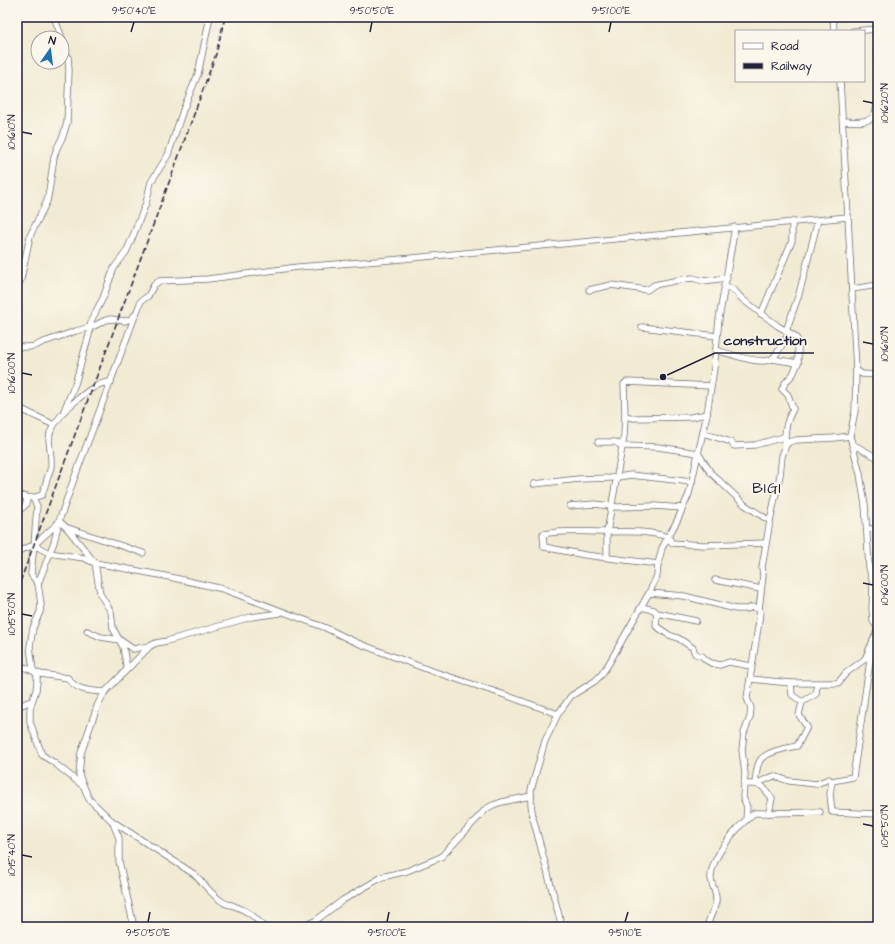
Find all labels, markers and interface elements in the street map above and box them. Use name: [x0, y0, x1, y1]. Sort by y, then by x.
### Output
text: 9°50'40"E: [112, 4, 156, 18]
text: 9°50'50"E: [350, 4, 394, 18]
text: 9°51'00"E: [592, 4, 630, 18]
north arrow: [30, 30, 70, 70]
legend: [735, 30, 865, 82]
text: N: [47, 33, 58, 49]
text: Road: [771, 38, 799, 55]
text: Railway: [771, 58, 812, 76]
text: 10°16'20"N: [878, 83, 892, 123]
text: 10°16'10"N: [5, 114, 19, 150]
text: 10°16'10"N: [878, 326, 892, 362]
callout: construction: [715, 327, 814, 353]
text: construction: [724, 331, 806, 351]
text: 10°16'00"N: [5, 353, 19, 393]
district label: BIGI: [752, 478, 782, 499]
text: 10°16'00"N: [878, 565, 892, 605]
text: 10°15'50"N: [5, 593, 19, 635]
text: 10°15'50"N: [878, 805, 892, 847]
text: 10°15'40"N: [5, 834, 19, 876]
text: 9°50'50"E: [126, 926, 170, 940]
text: 9°51'00"E: [368, 926, 406, 940]
text: 9°51'10"E: [608, 926, 642, 940]

